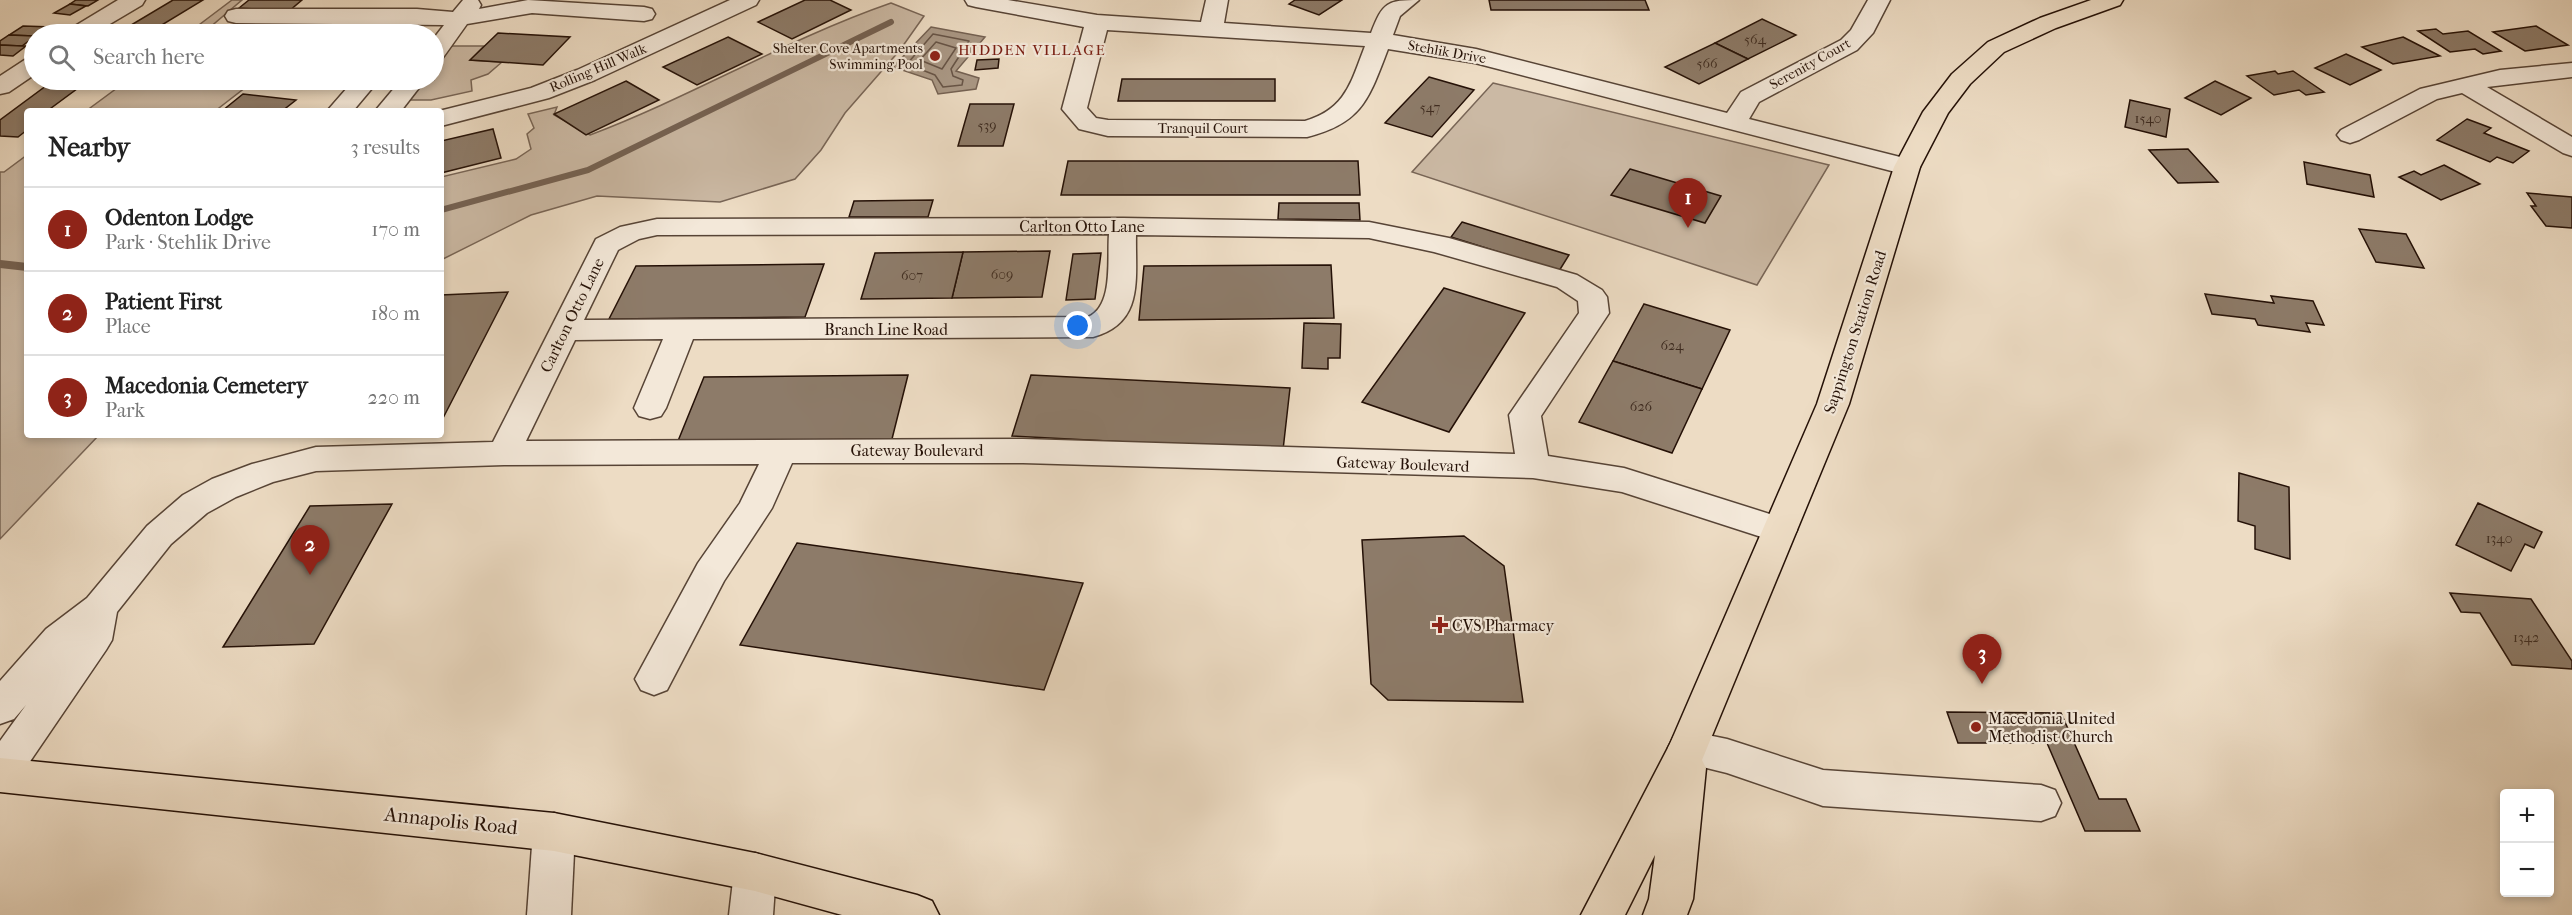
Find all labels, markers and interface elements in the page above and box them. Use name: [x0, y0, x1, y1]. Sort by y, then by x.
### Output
search box: [24, 24, 444, 90]
house number: 564: [1744, 31, 1767, 48]
street label: Serenity Court: [1767, 35, 1853, 93]
street label: Stehlik Drive: [1406, 37, 1488, 67]
street label: Rolling Hill Walk: [547, 40, 650, 96]
place label: Shelter Cove Apartments Swimming Pool: [773, 40, 923, 73]
icon: search: [45, 41, 78, 74]
district label: HIDDEN VILLAGE: [958, 41, 1106, 59]
text: Search here: [93, 44, 205, 70]
marker: Shelter Cove Apartments Swimming Pool: [928, 49, 942, 63]
house number: 566: [1696, 55, 1718, 72]
house number: 547: [1420, 99, 1441, 116]
house number: 1540: [2135, 110, 2161, 127]
house number: 539: [977, 117, 997, 134]
street label: Tranquil Court: [1158, 120, 1248, 137]
text: Nearby: [48, 132, 130, 163]
text: 3 results: [351, 136, 420, 159]
pin: 1: [1668, 178, 1708, 228]
text: Odenton Lodge: [105, 205, 253, 231]
street label: Carlton Otto Lane: [1019, 217, 1145, 236]
text: 1: [64, 218, 71, 241]
text: 170 m: [371, 218, 420, 241]
text: Park · Stehlik Drive: [105, 231, 271, 254]
street label: Sappington Station Road: [1820, 248, 1890, 416]
street label: Carlton Otto Lane: [536, 254, 608, 376]
house number: 609: [991, 266, 1013, 283]
house number: 607: [901, 267, 923, 284]
text: Patient First: [105, 289, 222, 315]
text: 2: [62, 302, 73, 325]
text: 180 m: [371, 302, 420, 325]
your location: [1063, 311, 1092, 340]
text: Place: [105, 315, 151, 338]
street label: Branch Line Road: [824, 320, 948, 339]
house number: 624: [1660, 337, 1684, 354]
text: Macedonia Cemetery: [105, 373, 308, 399]
text: 3: [63, 386, 72, 409]
text: 220 m: [367, 386, 420, 409]
house number: 626: [1630, 398, 1653, 415]
text: Park: [105, 399, 145, 422]
street label: Gateway Boulevard: [850, 441, 984, 460]
street label: Gateway Boulevard: [1336, 452, 1470, 476]
pin: 2: [290, 526, 330, 575]
house number: 1340: [2486, 530, 2512, 547]
place label: CVS Pharmacy: [1452, 616, 1554, 635]
marker: CVS Pharmacy: [1433, 618, 1447, 632]
house number: 1342: [2513, 629, 2539, 646]
pin: 3: [1962, 634, 2002, 684]
place label: Macedonia United Methodist Church: [1988, 709, 2116, 746]
marker: Macedonia United Methodist Church: [1969, 720, 1983, 734]
map controls: [2500, 789, 2554, 897]
button: +: [2500, 789, 2554, 843]
street label: Annapolis Road: [382, 802, 520, 840]
button: −: [2500, 843, 2554, 897]

